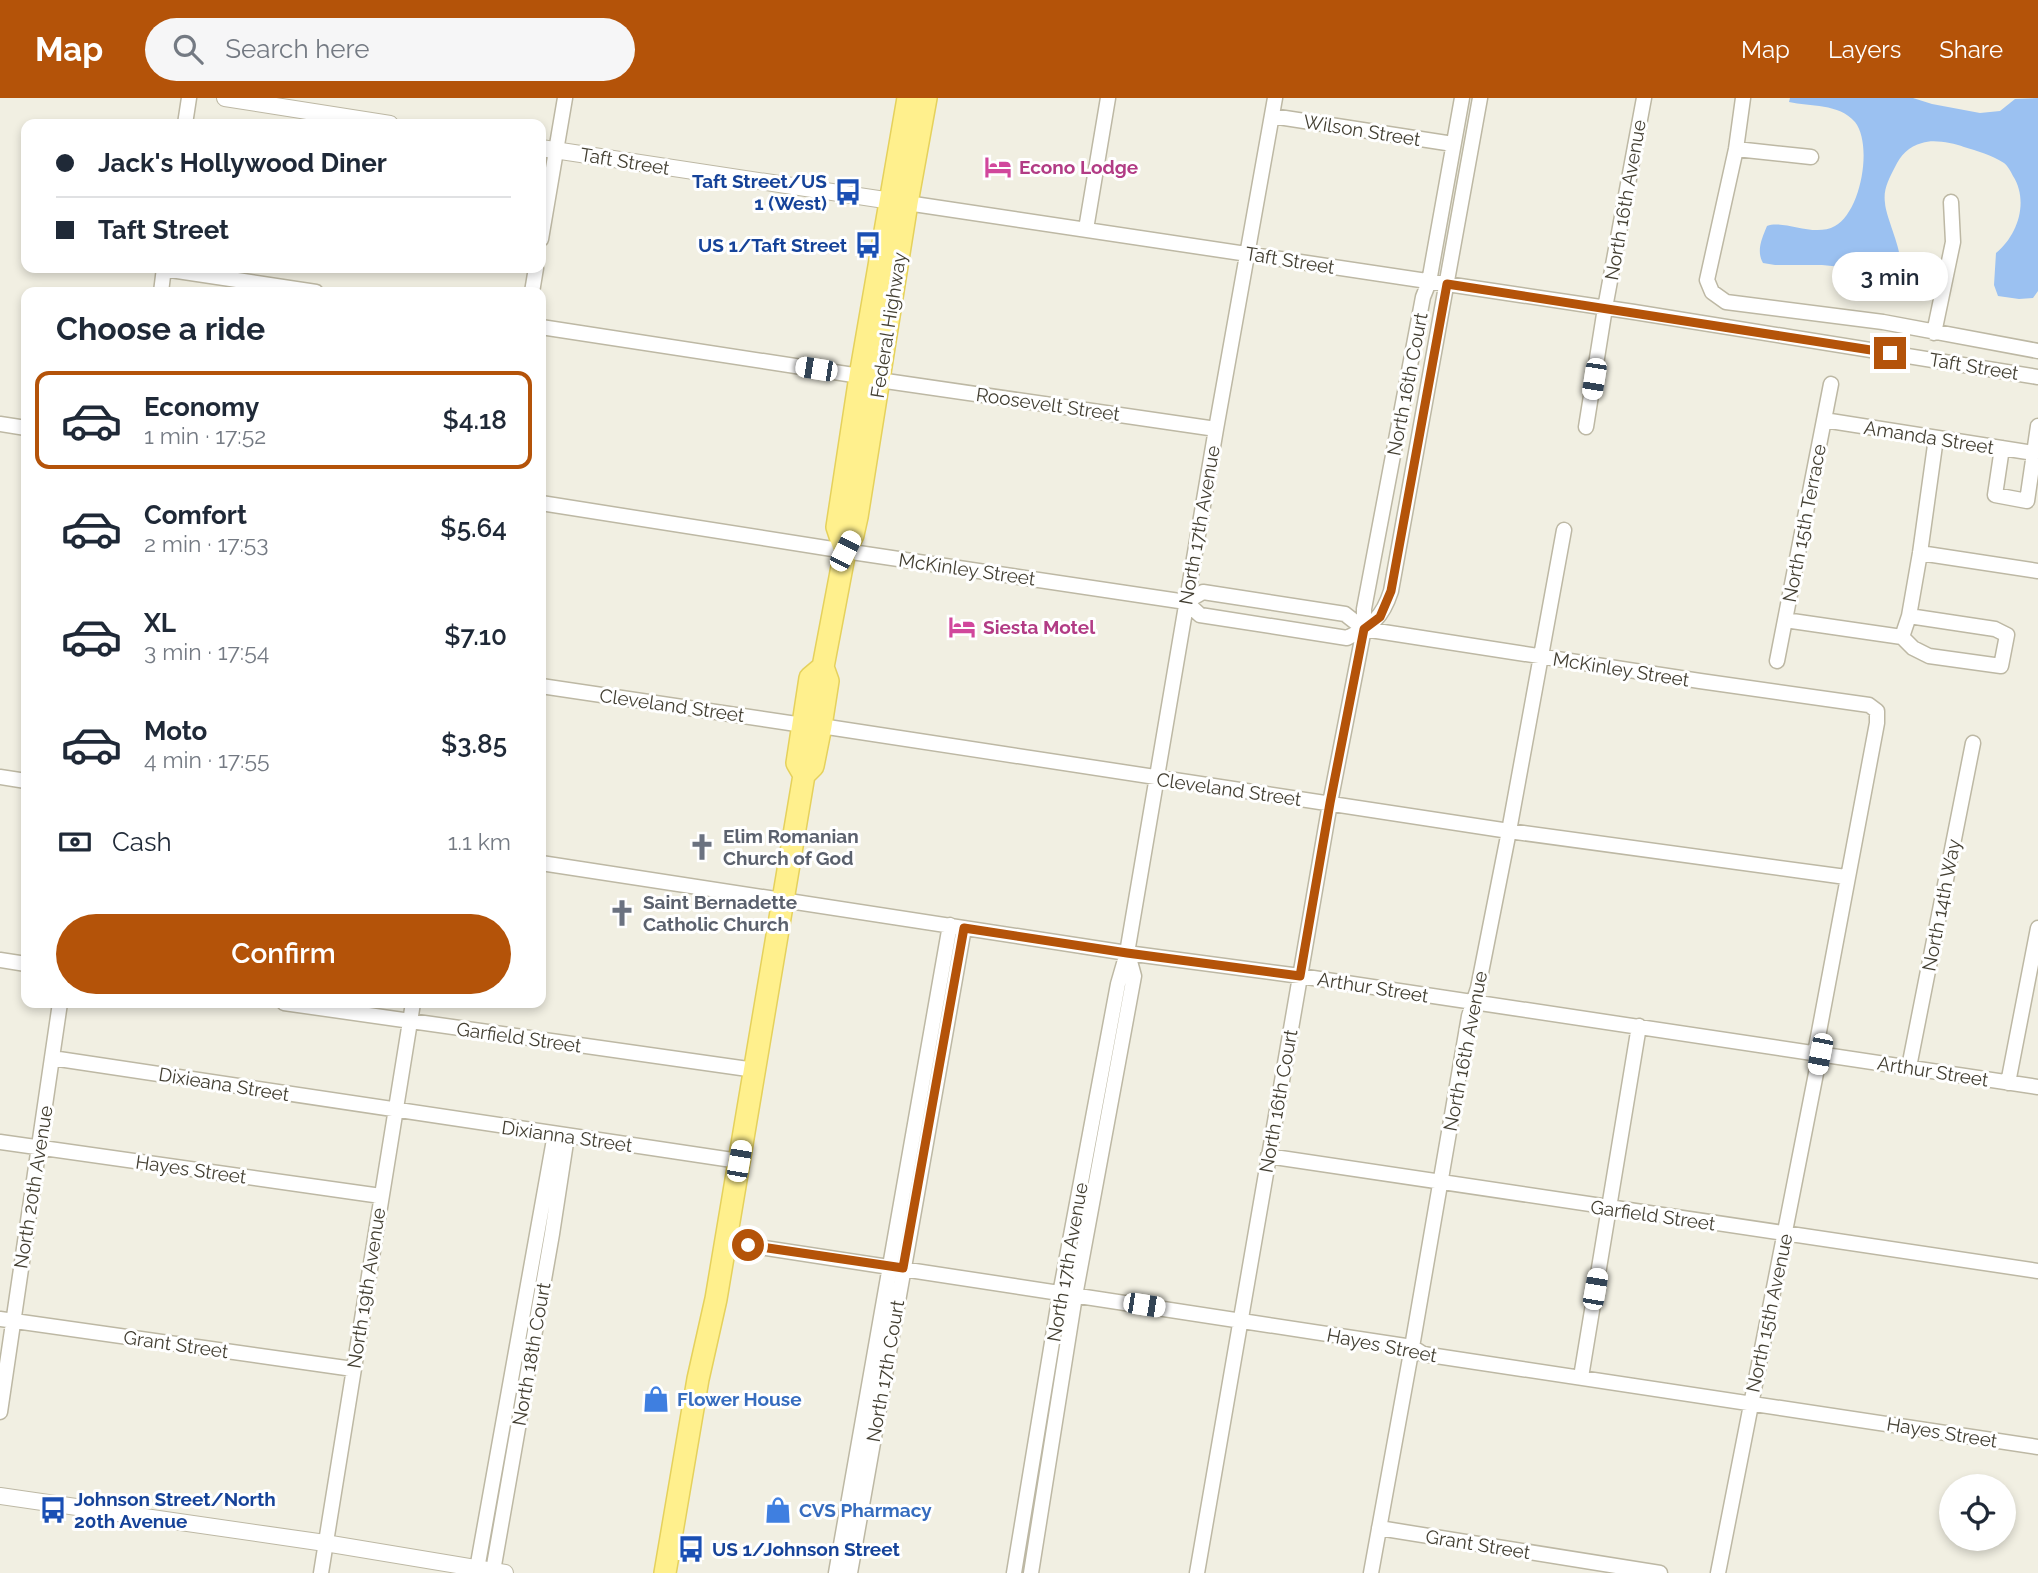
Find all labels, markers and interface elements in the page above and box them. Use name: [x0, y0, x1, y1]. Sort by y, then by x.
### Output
search box: [145, 18, 635, 81]
text: Map: [35, 30, 103, 69]
icon: search: [169, 30, 207, 68]
text: Search here: [225, 34, 370, 64]
text: Map: [1741, 35, 1790, 64]
text: Layers: [1828, 35, 1901, 64]
text: Share: [1939, 35, 2003, 64]
street label: Wilson Street: [1302, 110, 1423, 150]
street label: North 16th Avenue: [1600, 118, 1650, 282]
street label: Taft Street: [579, 143, 672, 179]
text: Jack's Hollywood Diner: [98, 148, 387, 178]
hotel icon: Econo Lodge: [983, 152, 1013, 182]
place label: Econo Lodge: [1019, 156, 1138, 178]
place label: Taft Street/US 1 (West): [692, 170, 827, 214]
bus stop icon: Taft Street/US 1 (West): [833, 177, 863, 207]
text: Taft Street: [98, 215, 229, 245]
bus stop icon: US 1/Taft Street: [853, 230, 883, 260]
place label: US 1/Taft Street: [698, 234, 848, 256]
street label: Taft Street: [1244, 242, 1337, 278]
street label: Federal Highway: [866, 250, 910, 400]
callout: 3 min: [1832, 252, 1948, 300]
text: 3 min: [1861, 263, 1919, 290]
text: Choose a ride: [56, 310, 265, 347]
street label: North 16th Court: [1382, 310, 1432, 457]
route end: [1874, 337, 1906, 369]
street label: Taft Street: [1928, 348, 2021, 384]
car: [794, 355, 839, 383]
car: [1581, 357, 1608, 401]
street label: Roosevelt Street: [975, 383, 1122, 425]
icon: car: [60, 389, 123, 452]
text: Economy: [144, 392, 259, 422]
text: $4.18: [443, 405, 507, 435]
street label: Amanda Street: [1862, 416, 1996, 458]
text: 1 min · 17:52: [144, 422, 266, 449]
street label: North 15th Terrace: [1778, 442, 1830, 604]
street label: North 17th Avenue: [1174, 444, 1224, 606]
icon: car: [60, 497, 123, 560]
text: Comfort: [144, 500, 247, 530]
text: $5.64: [440, 513, 507, 543]
car: [827, 528, 864, 574]
text: 2 min · 17:53: [144, 530, 269, 557]
street label: McKinley Street: [897, 549, 1037, 590]
icon: car: [60, 605, 123, 668]
text: XL: [144, 608, 176, 638]
hotel icon: Siesta Motel: [947, 612, 977, 642]
place label: Siesta Motel: [983, 616, 1096, 638]
text: $7.10: [444, 621, 507, 651]
text: 3 min · 17:54: [144, 638, 269, 665]
street label: McKinley Street: [1551, 647, 1691, 691]
street label: Cleveland Street: [598, 684, 746, 726]
icon: car: [60, 713, 123, 776]
text: Moto: [144, 716, 207, 746]
text: $3.85: [441, 729, 507, 759]
text: 4 min · 17:55: [144, 746, 269, 773]
street label: Cleveland Street: [1155, 768, 1303, 810]
icon: cash: [56, 823, 94, 861]
place label: Elim Romanian Church of God: [723, 825, 859, 869]
text: Cash: [112, 827, 172, 857]
text: 1.1 km: [448, 828, 511, 855]
church icon: Elim Romanian Church of God: [687, 832, 717, 862]
street label: North 14th Way: [1917, 837, 1965, 973]
place label: Saint Bernadette Catholic Church: [643, 891, 797, 935]
church icon: Saint Bernadette Catholic Church: [607, 898, 637, 928]
button: Confirm: [56, 914, 511, 994]
street label: Arthur Street: [1316, 967, 1431, 1007]
street label: North 16th Avenue: [1439, 969, 1491, 1133]
street label: Garfield Street: [455, 1017, 583, 1057]
street label: North 16th Court: [1255, 1027, 1302, 1174]
car: [1806, 1031, 1835, 1077]
street label: Arthur Street: [1876, 1051, 1991, 1091]
street label: Dixieana Street: [157, 1063, 291, 1105]
street label: North 20th Avenue: [9, 1104, 57, 1270]
street label: Dixianna Street: [500, 1116, 634, 1156]
car: [726, 1138, 753, 1184]
street label: Hayes Street: [134, 1150, 248, 1188]
street label: North 17th Avenue: [1042, 1181, 1092, 1343]
street label: Garfield Street: [1589, 1195, 1717, 1235]
street label: North 19th Avenue: [342, 1206, 390, 1370]
route start: [732, 1229, 764, 1261]
street label: North 15th Avenue: [1741, 1232, 1797, 1394]
car: [1582, 1266, 1609, 1312]
street label: North 18th Court: [508, 1280, 555, 1427]
car: [1122, 1291, 1167, 1319]
street label: North 17th Court: [862, 1298, 908, 1444]
street label: Hayes Street: [1325, 1324, 1440, 1367]
street label: Grant Street: [122, 1326, 230, 1362]
shop icon: Flower House: [641, 1384, 671, 1414]
place label: Flower House: [677, 1388, 802, 1410]
street label: Hayes Street: [1885, 1412, 2000, 1452]
map controls: [1939, 1474, 2016, 1551]
button: locate: [1939, 1474, 2016, 1551]
place label: Johnson Street/North 20th Avenue: [74, 1488, 276, 1532]
bus stop icon: Johnson Street/North 20th Avenue: [38, 1495, 68, 1525]
shop icon: CVS Pharmacy: [763, 1495, 793, 1525]
place label: CVS Pharmacy: [799, 1499, 932, 1521]
street label: Grant Street: [1424, 1525, 1532, 1563]
bus stop icon: US 1/Johnson Street: [676, 1534, 706, 1564]
place label: US 1/Johnson Street: [712, 1538, 901, 1560]

